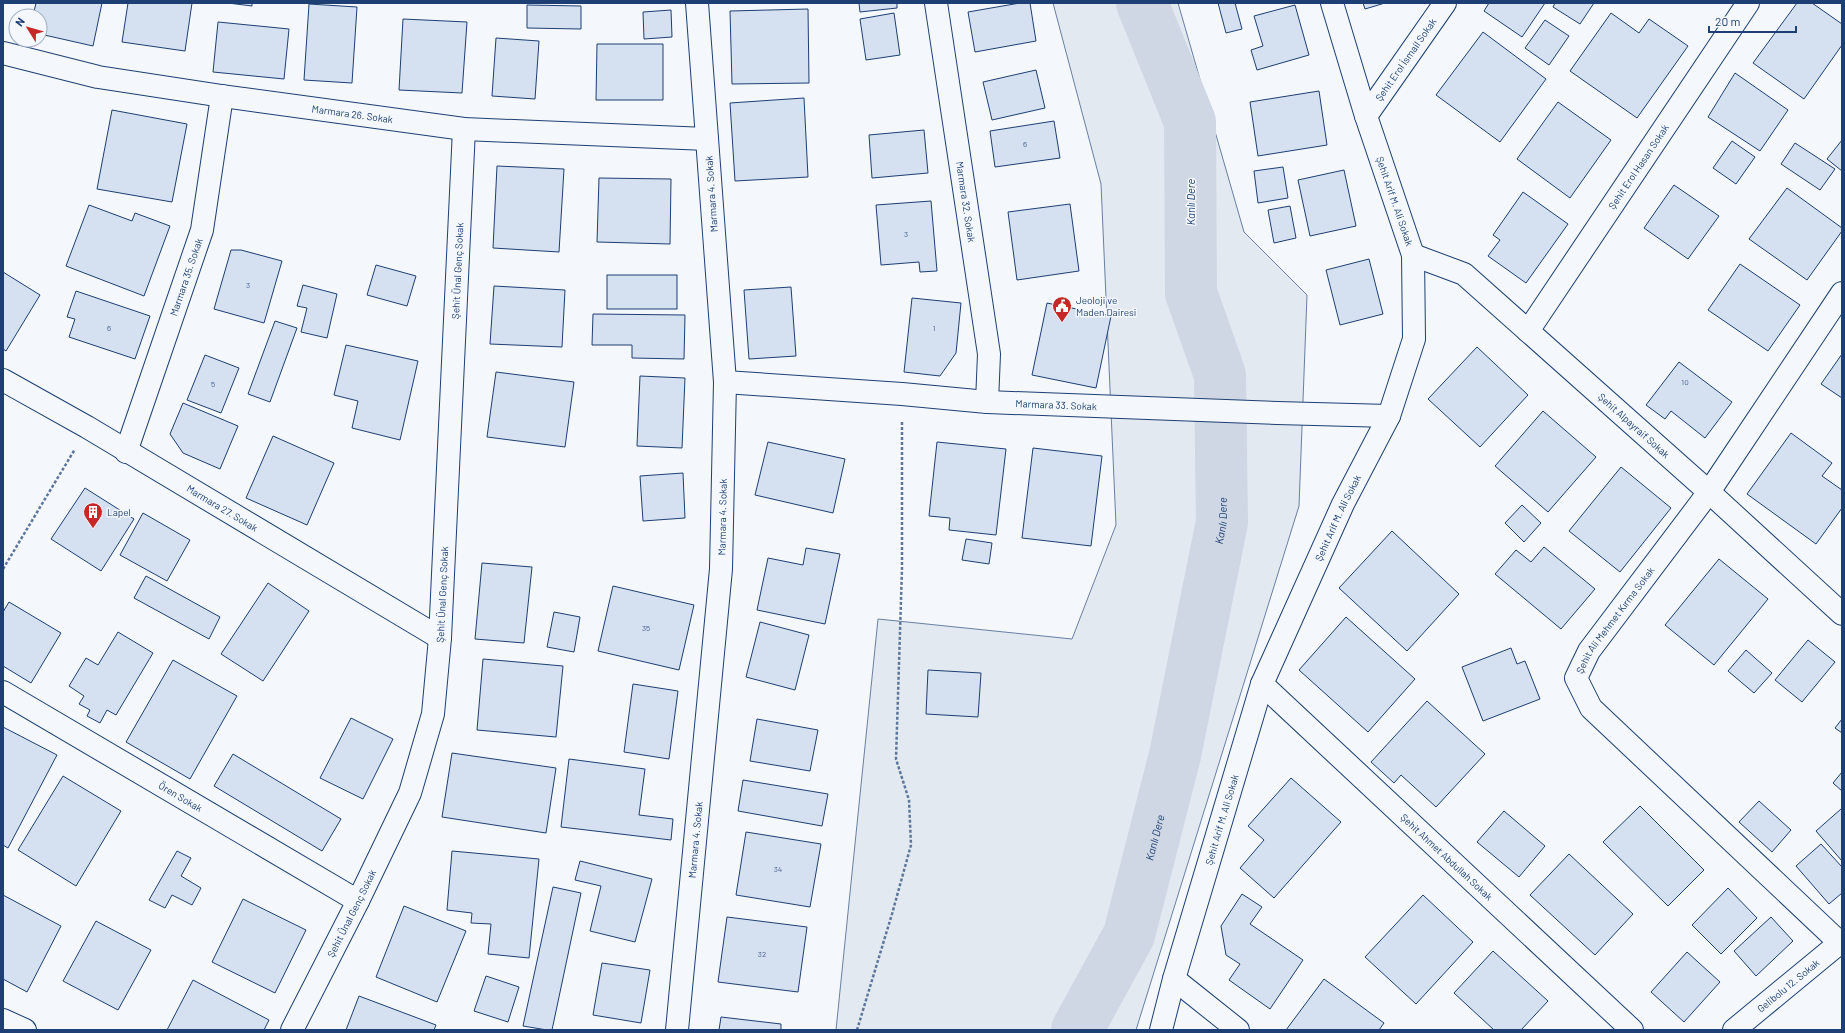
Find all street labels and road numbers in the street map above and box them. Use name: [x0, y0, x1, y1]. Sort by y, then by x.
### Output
street label: Şehit Erol İsmail Sokak: [1372, 16, 1439, 103]
street label: Marmara 26. Sokak: [311, 102, 394, 125]
street label: Şehit Erol Hasan Sokak: [1606, 122, 1671, 211]
street label: Marmara 4. Sokak: [702, 155, 720, 233]
street label: Şehit Arif M. Ali Sokak: [1374, 155, 1416, 247]
street label: Marmara 32. Sokak: [954, 160, 978, 243]
street label: Şehit Ünal Genç Sokak: [449, 222, 466, 319]
street label: Marmara 35. Sokak: [167, 236, 205, 317]
street label: Şehit Alpayraif Sokak: [1596, 390, 1672, 460]
street label: Marmara 33. Sokak: [1015, 397, 1097, 412]
street label: Şehit Arif M. Ali Sokak: [1312, 473, 1363, 563]
street label: Marmara 4. Sokak: [715, 479, 729, 556]
street label: Marmara 27. Sokak: [185, 482, 260, 534]
street label: Şehit Ünal Genç Sokak: [434, 546, 450, 643]
street label: Şehit Ali Mehmet Kırma Sokak: [1573, 564, 1657, 675]
street label: Şehit Arif M. Ali Sokak: [1202, 773, 1241, 866]
street label: Ören Sokak: [156, 779, 205, 814]
street label: Marmara 4. Sokak: [686, 801, 705, 879]
street label: Şehit Ahmet Abdullah Sokak: [1398, 811, 1495, 903]
street label: Şehit Ünal Genç Sokak: [324, 867, 378, 959]
street label: Gelibolu 12. Sokak: [1755, 956, 1822, 1015]

